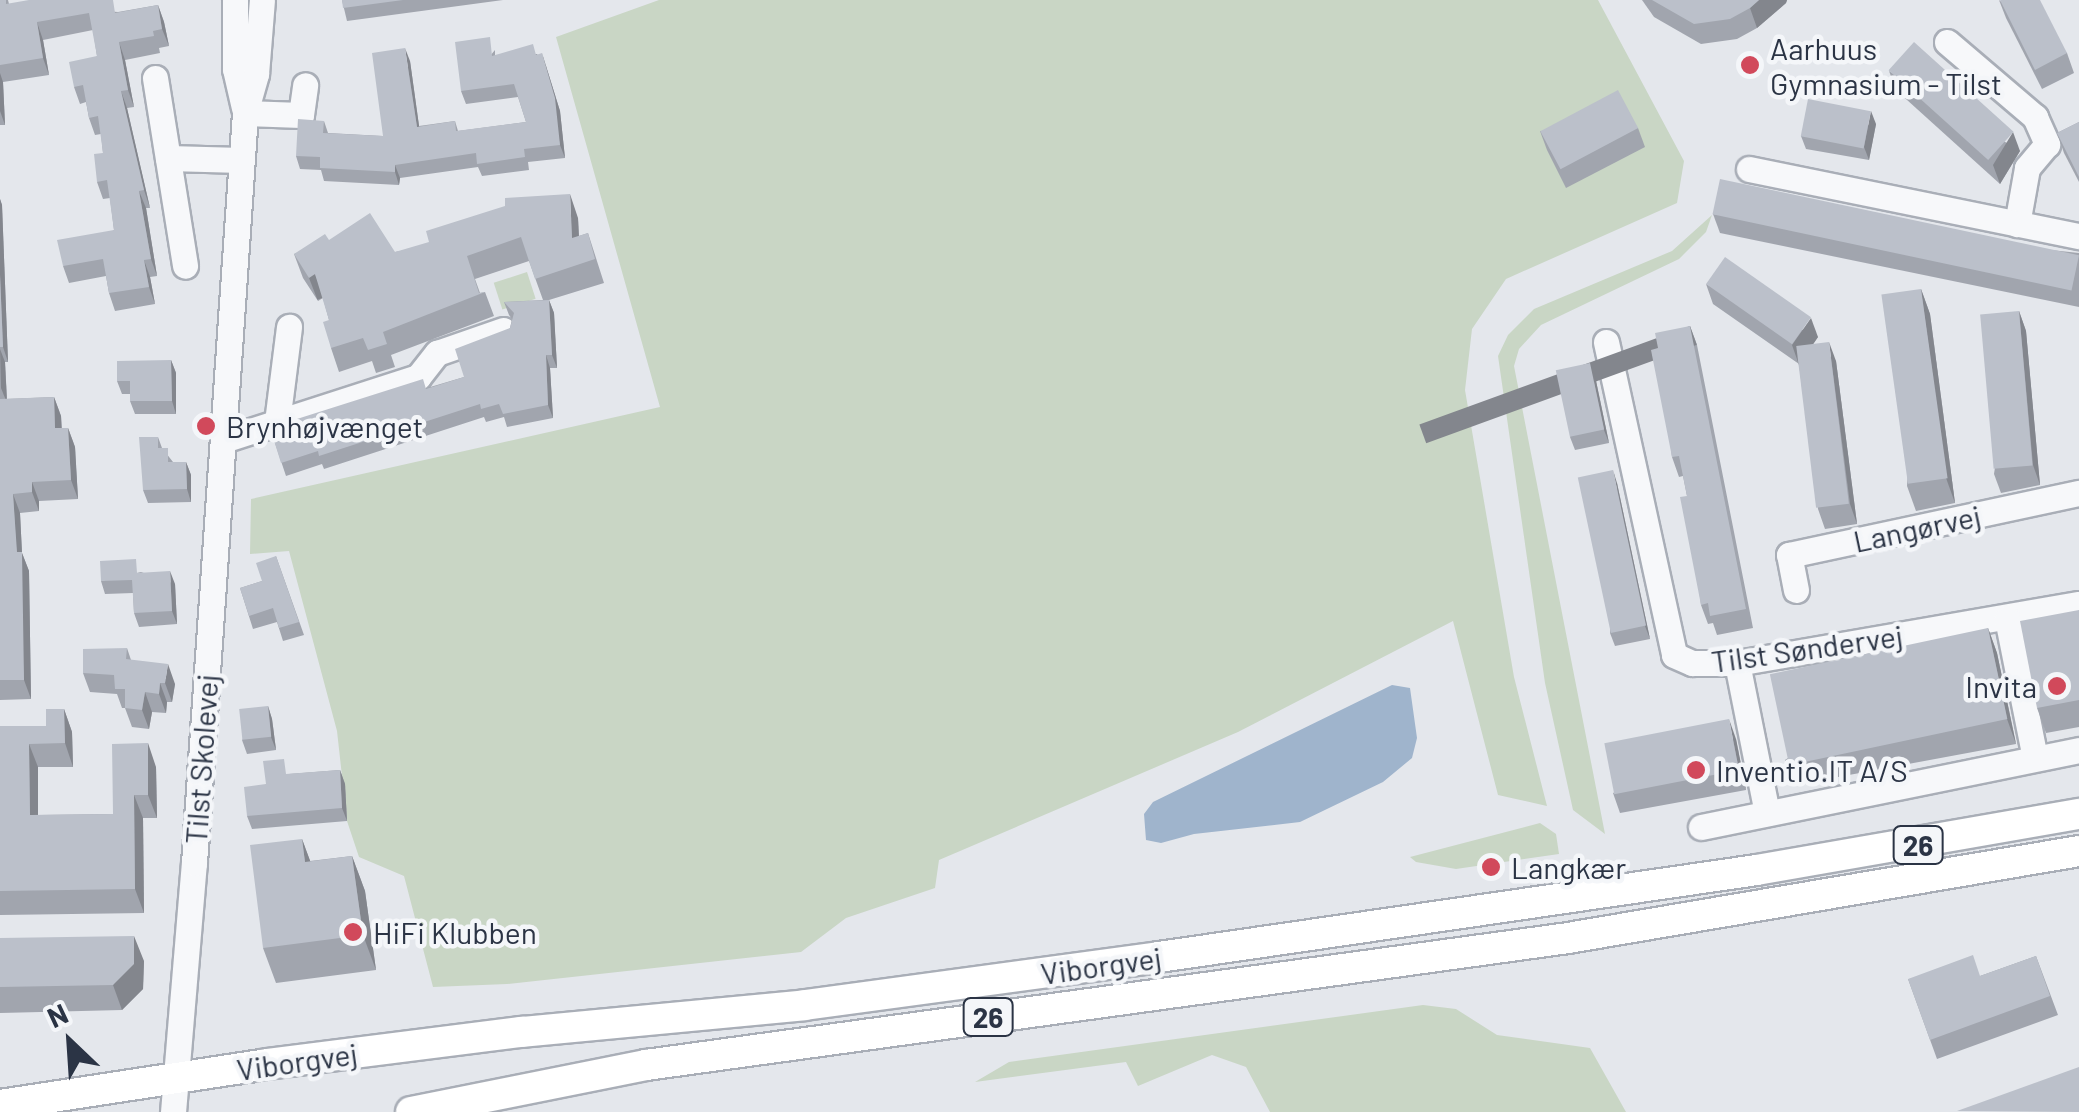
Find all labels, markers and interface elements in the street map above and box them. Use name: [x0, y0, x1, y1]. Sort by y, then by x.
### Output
place label: Aarhuus Gymnasium - Tilst: [1770, 30, 2002, 100]
marker: Aarhuus Gymnasium - Tilst: [1739, 54, 1761, 76]
place label: Brynhøjvænget: [226, 408, 423, 444]
marker: Brynhøjvænget: [195, 415, 217, 437]
street label: Langørvej: [1850, 497, 1984, 559]
street label: Tilst Søndervej: [1709, 617, 1905, 679]
place label: Invita: [1965, 668, 2037, 704]
street label: Tilst Skolevej: [177, 673, 225, 845]
marker: Invita: [2046, 675, 2068, 697]
place label: Inventio.IT A/S: [1716, 752, 1908, 788]
marker: Inventio.IT A/S: [1685, 759, 1707, 781]
road number: 26: [1890, 822, 1946, 868]
place label: Langkær: [1511, 849, 1626, 885]
marker: Langkær: [1480, 856, 1502, 878]
place label: HiFi Klubben: [373, 914, 537, 950]
marker: HiFi Klubben: [342, 921, 364, 943]
street label: Viborgvej: [1038, 939, 1164, 991]
north arrow: [20, 992, 120, 1092]
road number: 26: [960, 994, 1016, 1040]
text: N: [42, 995, 73, 1034]
street label: Viborgvej: [234, 1035, 360, 1087]

